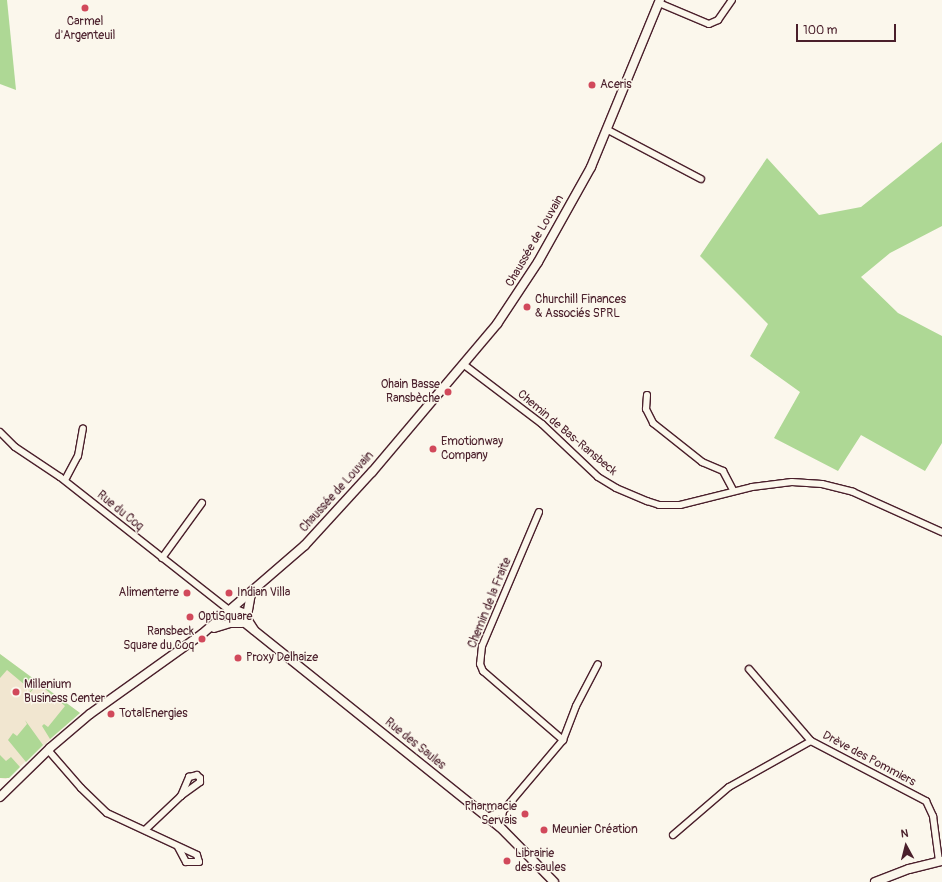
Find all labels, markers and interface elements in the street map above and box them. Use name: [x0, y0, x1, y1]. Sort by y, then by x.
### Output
marker: Carmel d'Argenteuil: [80, 3, 90, 13]
place label: Carmel d'Argenteuil: [55, 15, 115, 43]
scale bar: [798, 16, 898, 42]
text: 100 m: [803, 23, 837, 38]
place label: Aceris: [600, 78, 632, 92]
marker: Aceris: [587, 80, 597, 90]
street label: Chaussée de Louvain: [503, 193, 567, 289]
place label: Churchill Finances & Associés SPRL: [535, 293, 626, 321]
marker: Churchill Finances & Associés SPRL: [522, 302, 532, 312]
place label: Ohain Basse Ransbèche: [381, 378, 440, 406]
marker: Ohain Basse Ransbèche: [443, 387, 453, 397]
street label: Chemin de Bas-Ransbeck: [514, 387, 620, 479]
place label: Emotionway Company: [441, 435, 503, 463]
marker: Emotionway Company: [428, 444, 438, 454]
street label: Chaussée de Louvain: [297, 449, 377, 535]
street label: Rue du Coq: [94, 488, 146, 534]
street label: Chemin de la Fraite: [465, 556, 515, 650]
place label: Alimenterre: [119, 586, 179, 600]
place label: Indian Villa: [237, 586, 290, 600]
marker: Alimenterre: [182, 588, 192, 598]
marker: Indian Villa: [224, 588, 234, 598]
place label: OptiSquare: [198, 610, 252, 624]
marker: OptiSquare: [185, 612, 195, 622]
place label: Ransbeck Square du Coq: [123, 625, 194, 653]
marker: Ransbeck Square du Coq: [197, 634, 207, 644]
place label: Proxy Delhaize: [246, 651, 318, 665]
marker: Proxy Delhaize: [233, 653, 243, 663]
place label: Millenium Business Center: [24, 678, 105, 706]
marker: Millenium Business Center: [11, 687, 21, 697]
place label: TotalEnergies: [119, 707, 188, 721]
marker: TotalEnergies: [106, 709, 116, 719]
street label: Rue des Saules: [382, 715, 448, 773]
street label: Drève des Pommiers: [820, 728, 918, 790]
place label: Pharmacie Servais: [465, 800, 517, 828]
marker: Pharmacie Servais: [520, 809, 530, 819]
place label: Meunier Création: [552, 823, 638, 837]
marker: Meunier Création: [539, 825, 549, 835]
north arrow: [886, 826, 926, 866]
text: N: [900, 827, 909, 840]
place label: Librairie des saules: [515, 847, 566, 875]
marker: Librairie des saules: [502, 856, 512, 866]

